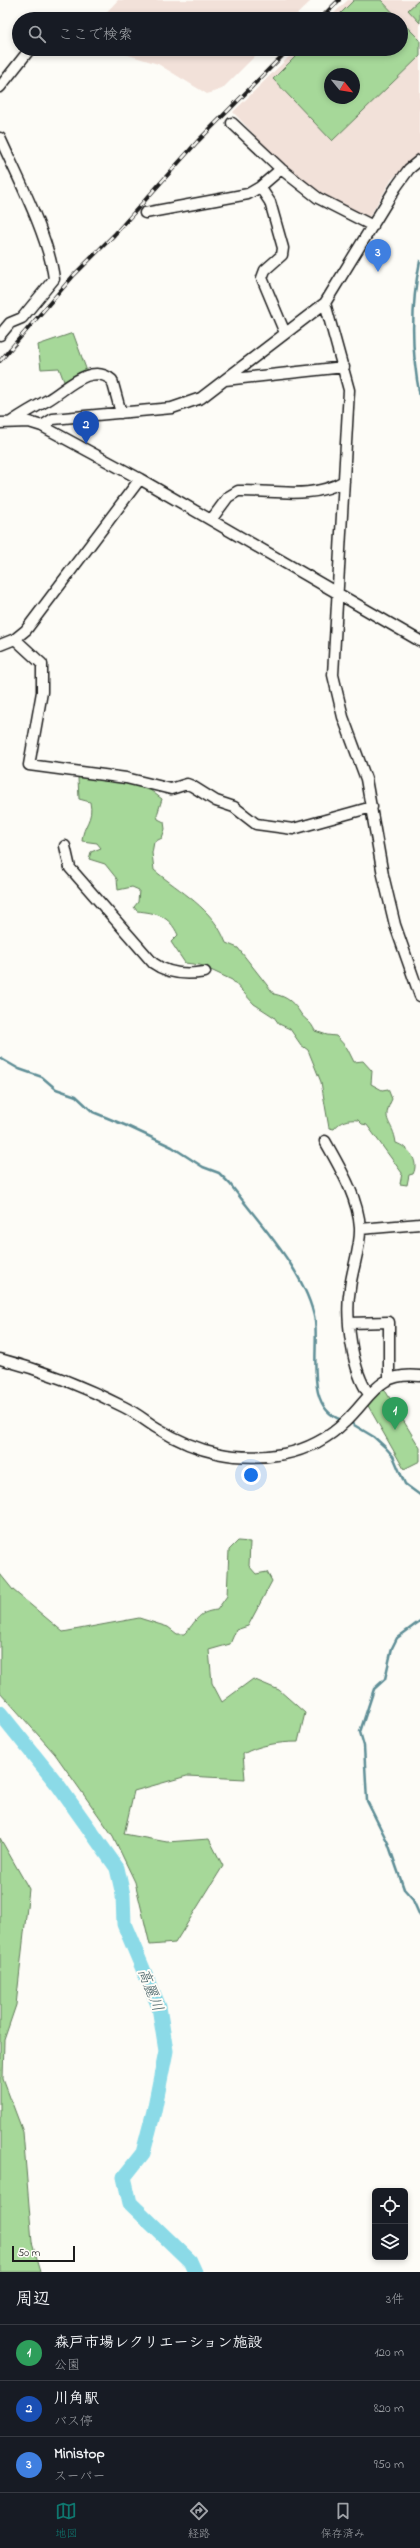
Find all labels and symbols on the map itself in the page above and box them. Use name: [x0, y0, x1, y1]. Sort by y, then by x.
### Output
north arrow: [324, 68, 360, 104]
pin: 3: [365, 239, 391, 272]
pin: 2: [73, 411, 99, 444]
pin: 1: [382, 1397, 408, 1430]
your location: [241, 1465, 261, 1485]
water label: 高麗川: [132, 1965, 168, 2015]
scale bar: [12, 2244, 75, 2263]

